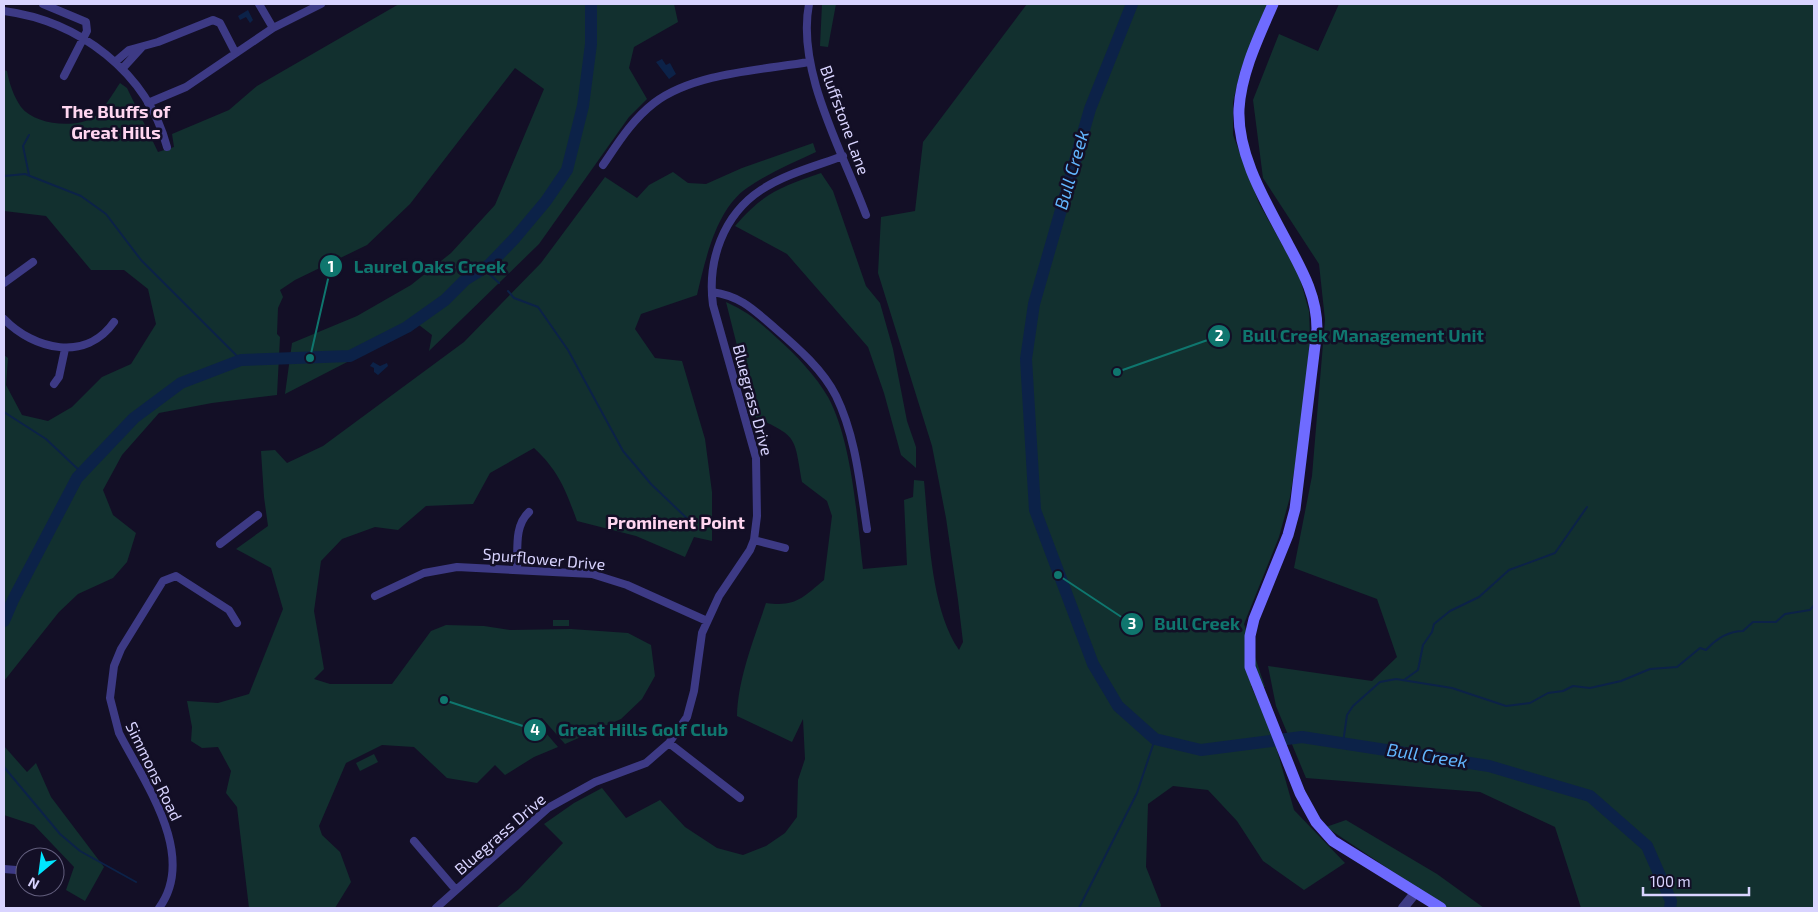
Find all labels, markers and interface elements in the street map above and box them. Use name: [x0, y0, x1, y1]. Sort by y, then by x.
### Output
street label: Bluffstone Lane: [817, 63, 874, 177]
district label: The Bluffs of Great Hills: [62, 100, 171, 143]
water label: Bull Creek: [1049, 128, 1093, 212]
callout: Laurel Oaks Creek: [318, 250, 516, 283]
text: Laurel Oaks Creek: [354, 255, 506, 277]
text: 1: [328, 257, 334, 275]
callout: Bull Creek Management Unit: [1207, 319, 1494, 352]
text: Bull Creek Management Unit: [1242, 324, 1484, 346]
text: 2: [1215, 326, 1224, 344]
street label: Bluegrass Drive: [730, 342, 777, 458]
district label: Prominent Point: [607, 511, 746, 533]
street label: Spurflower Drive: [482, 544, 606, 573]
callout: Bull Creek: [1119, 608, 1251, 641]
text: Bull Creek: [1154, 612, 1240, 634]
text: 3: [1128, 614, 1136, 632]
callout: Great Hills Golf Club: [523, 713, 738, 746]
street label: Simmons Road: [122, 718, 187, 823]
text: Great Hills Golf Club: [558, 718, 728, 740]
text: 4: [530, 720, 540, 738]
water label: Bull Creek: [1385, 738, 1469, 772]
street label: Bluegrass Drive: [450, 789, 549, 878]
north arrow: [15, 847, 65, 897]
scale bar: [1643, 864, 1749, 896]
text: 100 m: [1650, 872, 1691, 890]
text: N: [25, 874, 42, 894]

